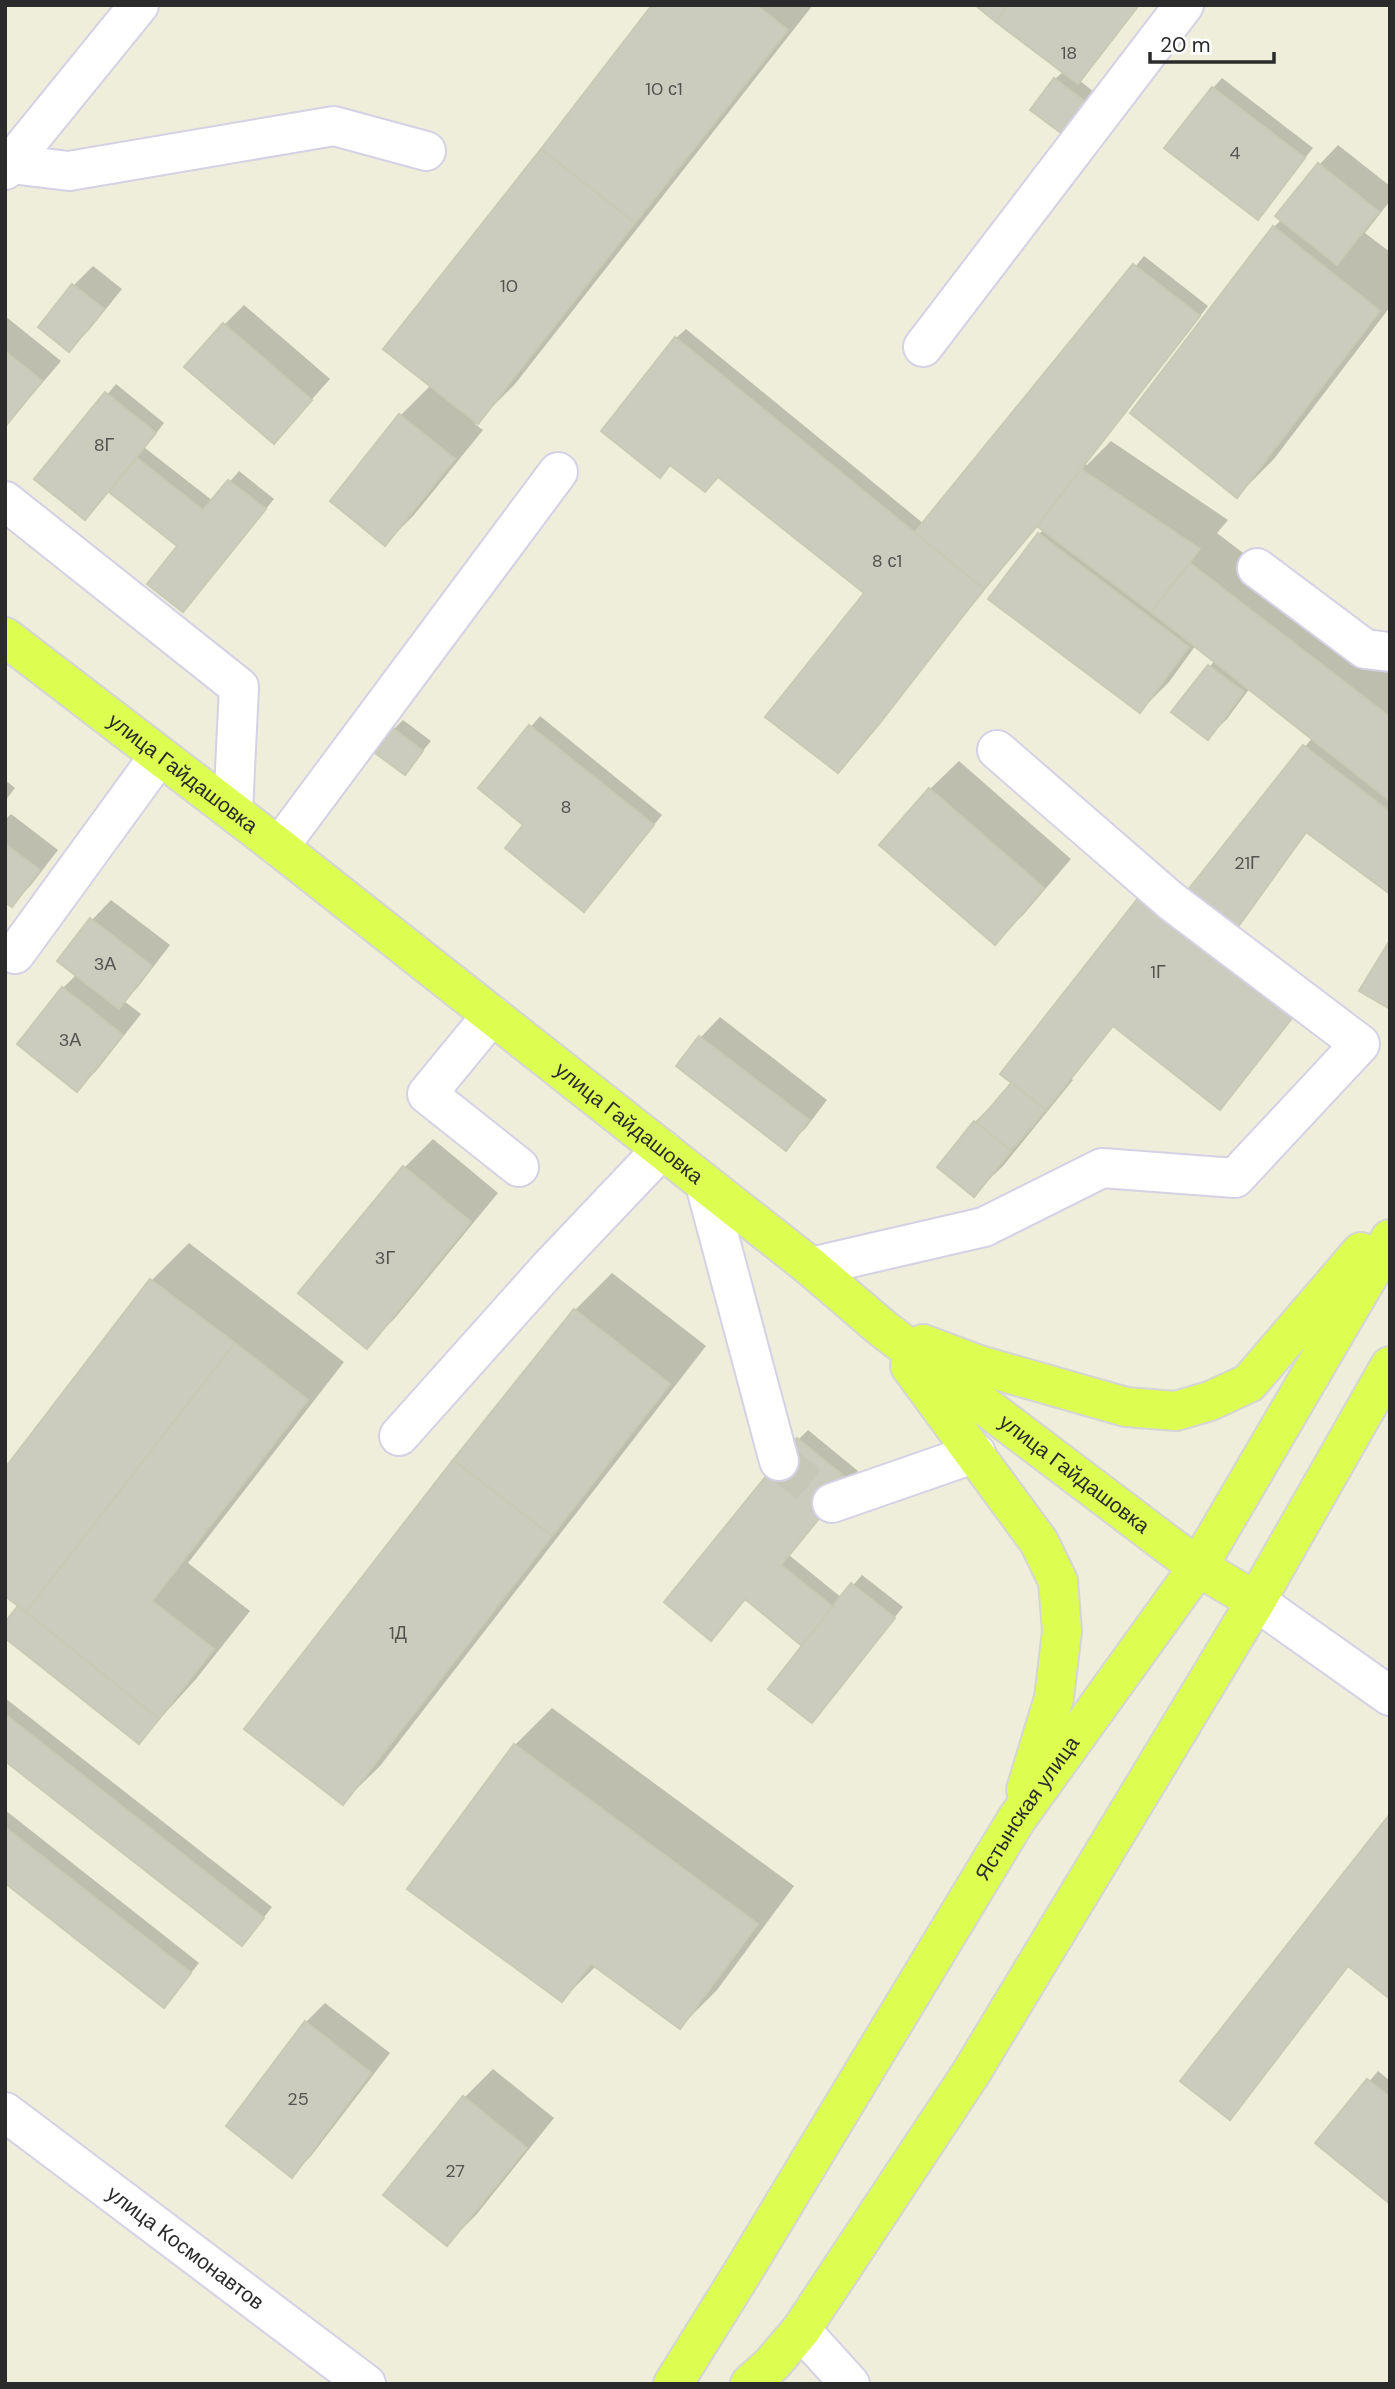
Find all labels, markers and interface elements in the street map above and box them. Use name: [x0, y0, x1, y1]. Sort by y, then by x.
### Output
scale bar: [1150, 21, 1274, 65]
text: 20 m: [1160, 31, 1211, 59]
house number: 18: [1061, 41, 1077, 65]
house number: 10 с1: [645, 77, 683, 101]
house number: 4: [1230, 141, 1241, 165]
house number: 10: [500, 274, 518, 298]
house number: 8Г: [94, 433, 115, 457]
house number: 8 с1: [872, 549, 902, 573]
street label: улица Гайдашовка: [102, 707, 264, 840]
house number: 8: [561, 795, 571, 819]
house number: 21Г: [1234, 851, 1260, 875]
house number: 3А: [94, 952, 116, 976]
house number: 1Г: [1150, 960, 1166, 984]
house number: 3А: [59, 1028, 81, 1052]
street label: улица Гайдашовка: [549, 1056, 709, 1191]
house number: 3Г: [375, 1246, 395, 1270]
street label: улица Гайдашовка: [993, 1408, 1156, 1540]
house number: 1Д: [389, 1621, 407, 1645]
street label: Ястынская улица: [969, 1730, 1086, 1886]
house number: 25: [287, 2087, 309, 2111]
house number: 27: [445, 2159, 465, 2183]
street label: улица Космонавтов: [101, 2180, 270, 2316]

